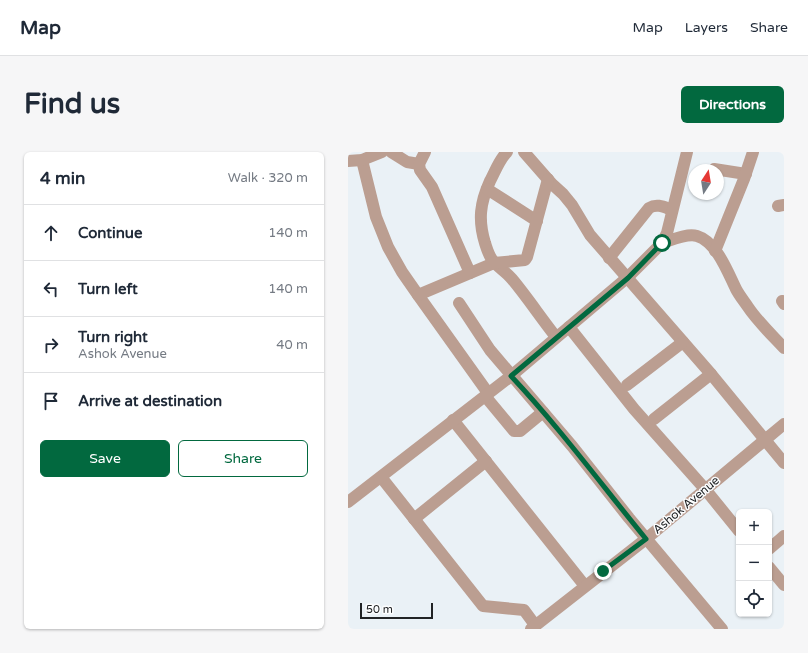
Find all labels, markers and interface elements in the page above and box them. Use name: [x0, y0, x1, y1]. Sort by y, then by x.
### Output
text: Map: [20, 17, 61, 39]
text: Map: [633, 19, 663, 36]
text: Layers: [685, 19, 728, 36]
text: Share: [750, 19, 788, 36]
button: Directions: [681, 86, 784, 123]
text: Find us: [24, 87, 120, 121]
north arrow: [688, 164, 724, 200]
text: 4 min: [40, 168, 85, 189]
text: Walk · 320 m: [228, 170, 308, 186]
icon: ahead: [40, 222, 62, 244]
text: Continue: [78, 224, 142, 242]
text: 140 m: [268, 225, 308, 241]
route start: [653, 234, 671, 252]
icon: left: [40, 278, 62, 300]
text: Turn left: [78, 280, 138, 298]
text: 140 m: [268, 281, 308, 297]
text: Turn right: [78, 328, 148, 346]
icon: right: [40, 334, 62, 356]
text: 40 m: [276, 337, 308, 353]
text: Ashok Avenue: [78, 346, 167, 362]
icon: arrive: [40, 390, 62, 412]
text: Arrive at destination: [78, 392, 222, 410]
button: Save: [40, 440, 170, 477]
button: Share: [178, 440, 308, 477]
street label: Ashok Avenue: [650, 473, 722, 537]
map controls: [736, 509, 772, 617]
button: +: [736, 509, 772, 545]
button: −: [736, 545, 772, 581]
route end: [594, 562, 612, 580]
button: locate: [736, 581, 772, 617]
scale bar: [360, 601, 433, 620]
text: 50 m: [366, 603, 393, 616]

